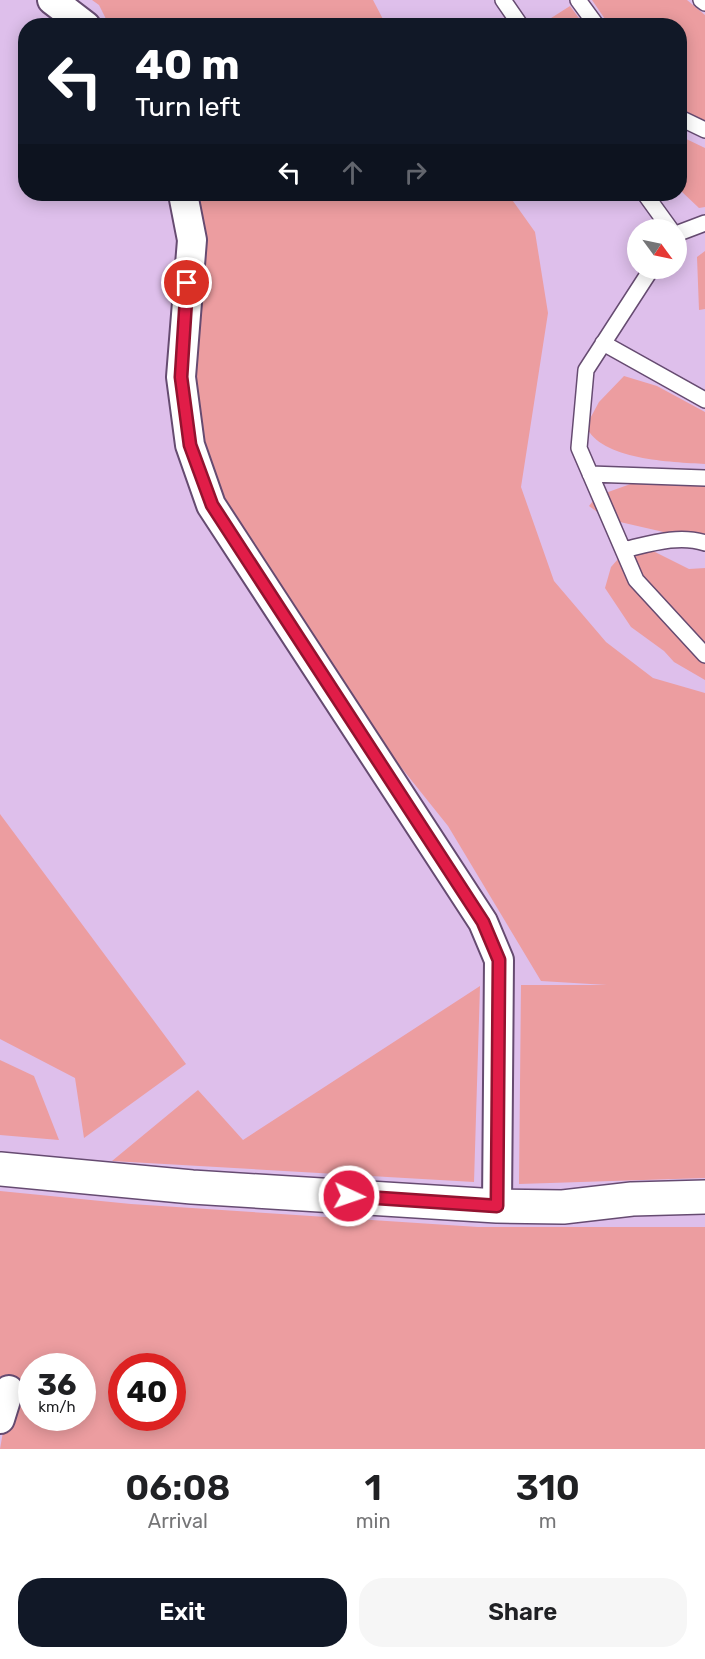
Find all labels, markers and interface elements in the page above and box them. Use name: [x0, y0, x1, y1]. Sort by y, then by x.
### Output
text: 40 m: [135, 40, 240, 90]
icon: left: [36, 42, 114, 120]
text: Turn left: [135, 91, 240, 123]
icon: left: [273, 156, 306, 189]
icon: ahead: [336, 156, 369, 189]
icon: right: [399, 156, 432, 189]
north arrow: [627, 219, 687, 279]
map controls: [627, 219, 687, 279]
pin: [161, 257, 212, 308]
icon: arrive: [170, 266, 203, 299]
position arrow: [317, 1164, 381, 1228]
speed limit sign: 40: [108, 1353, 186, 1431]
text: 36: [37, 1367, 77, 1403]
text: km/h: [38, 1398, 76, 1416]
text: 06:08: [125, 1466, 231, 1509]
text: 1: [365, 1466, 382, 1509]
text: 310: [516, 1466, 580, 1509]
text: Arrival: [148, 1509, 208, 1533]
text: min: [356, 1509, 391, 1533]
text: m: [539, 1509, 557, 1533]
button: Exit: [18, 1578, 347, 1647]
button: Share: [359, 1578, 687, 1647]

